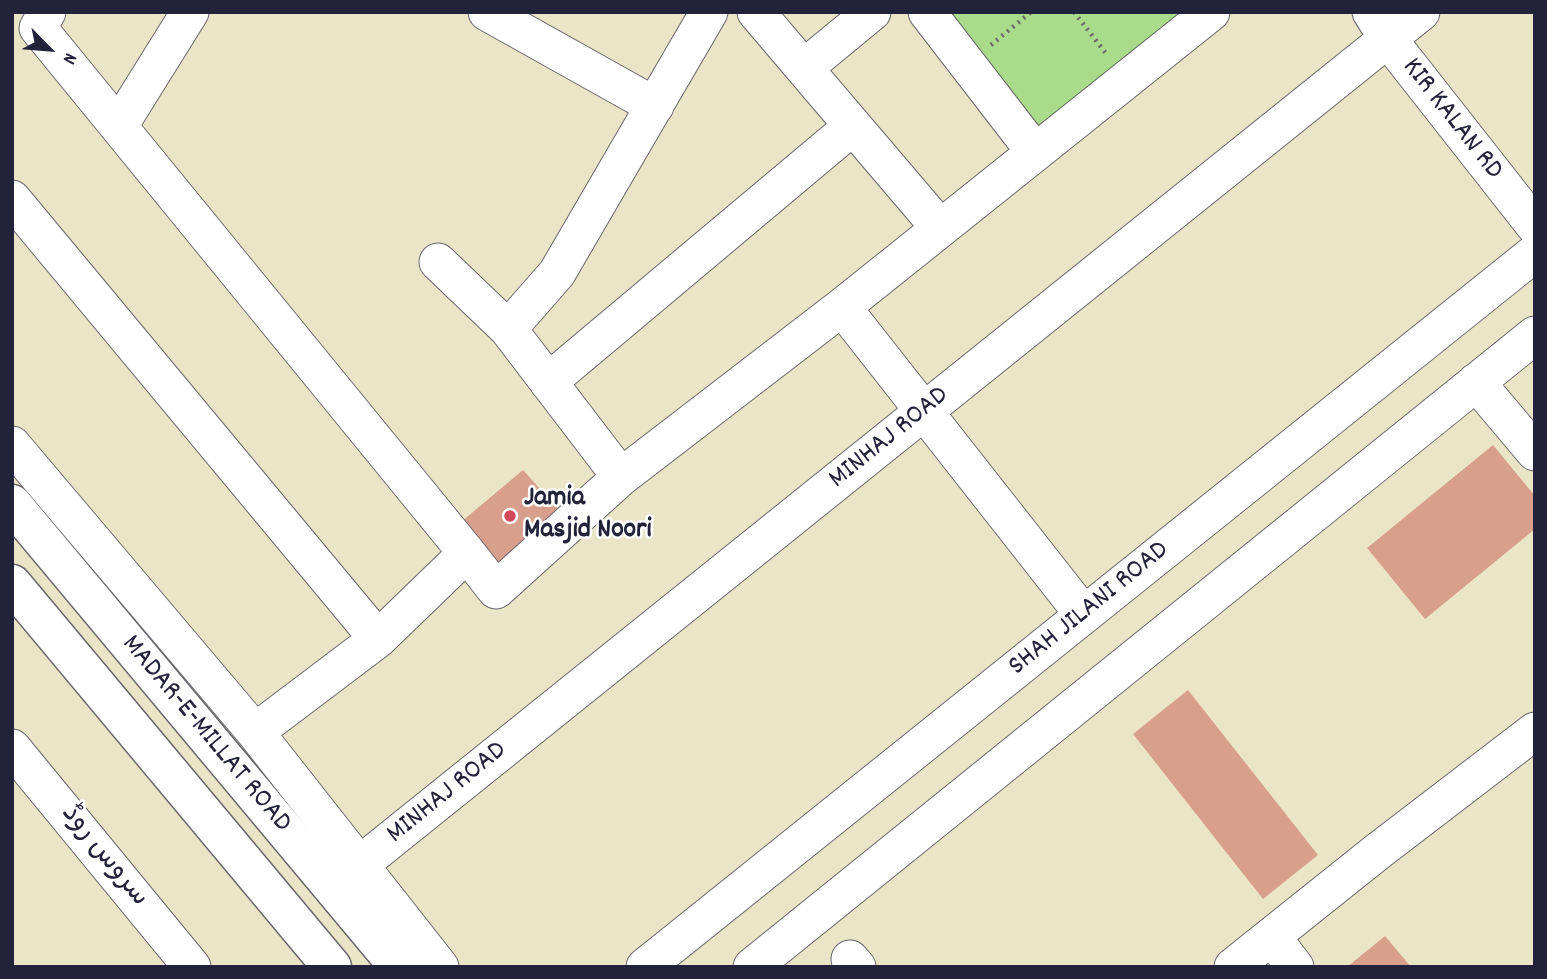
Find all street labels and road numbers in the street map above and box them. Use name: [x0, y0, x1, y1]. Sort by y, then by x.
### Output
street label: KIR KALAN RD: [1393, 53, 1509, 187]
street label: MINHAJ ROAD: [823, 380, 957, 498]
street label: SHAH JILANI ROAD: [1003, 535, 1177, 685]
street label: MADAR-E-MILLAT ROAD: [113, 629, 297, 841]
street label: MINHAJ ROAD: [381, 735, 515, 853]
street label: سروس روڈ: [52, 799, 154, 915]

